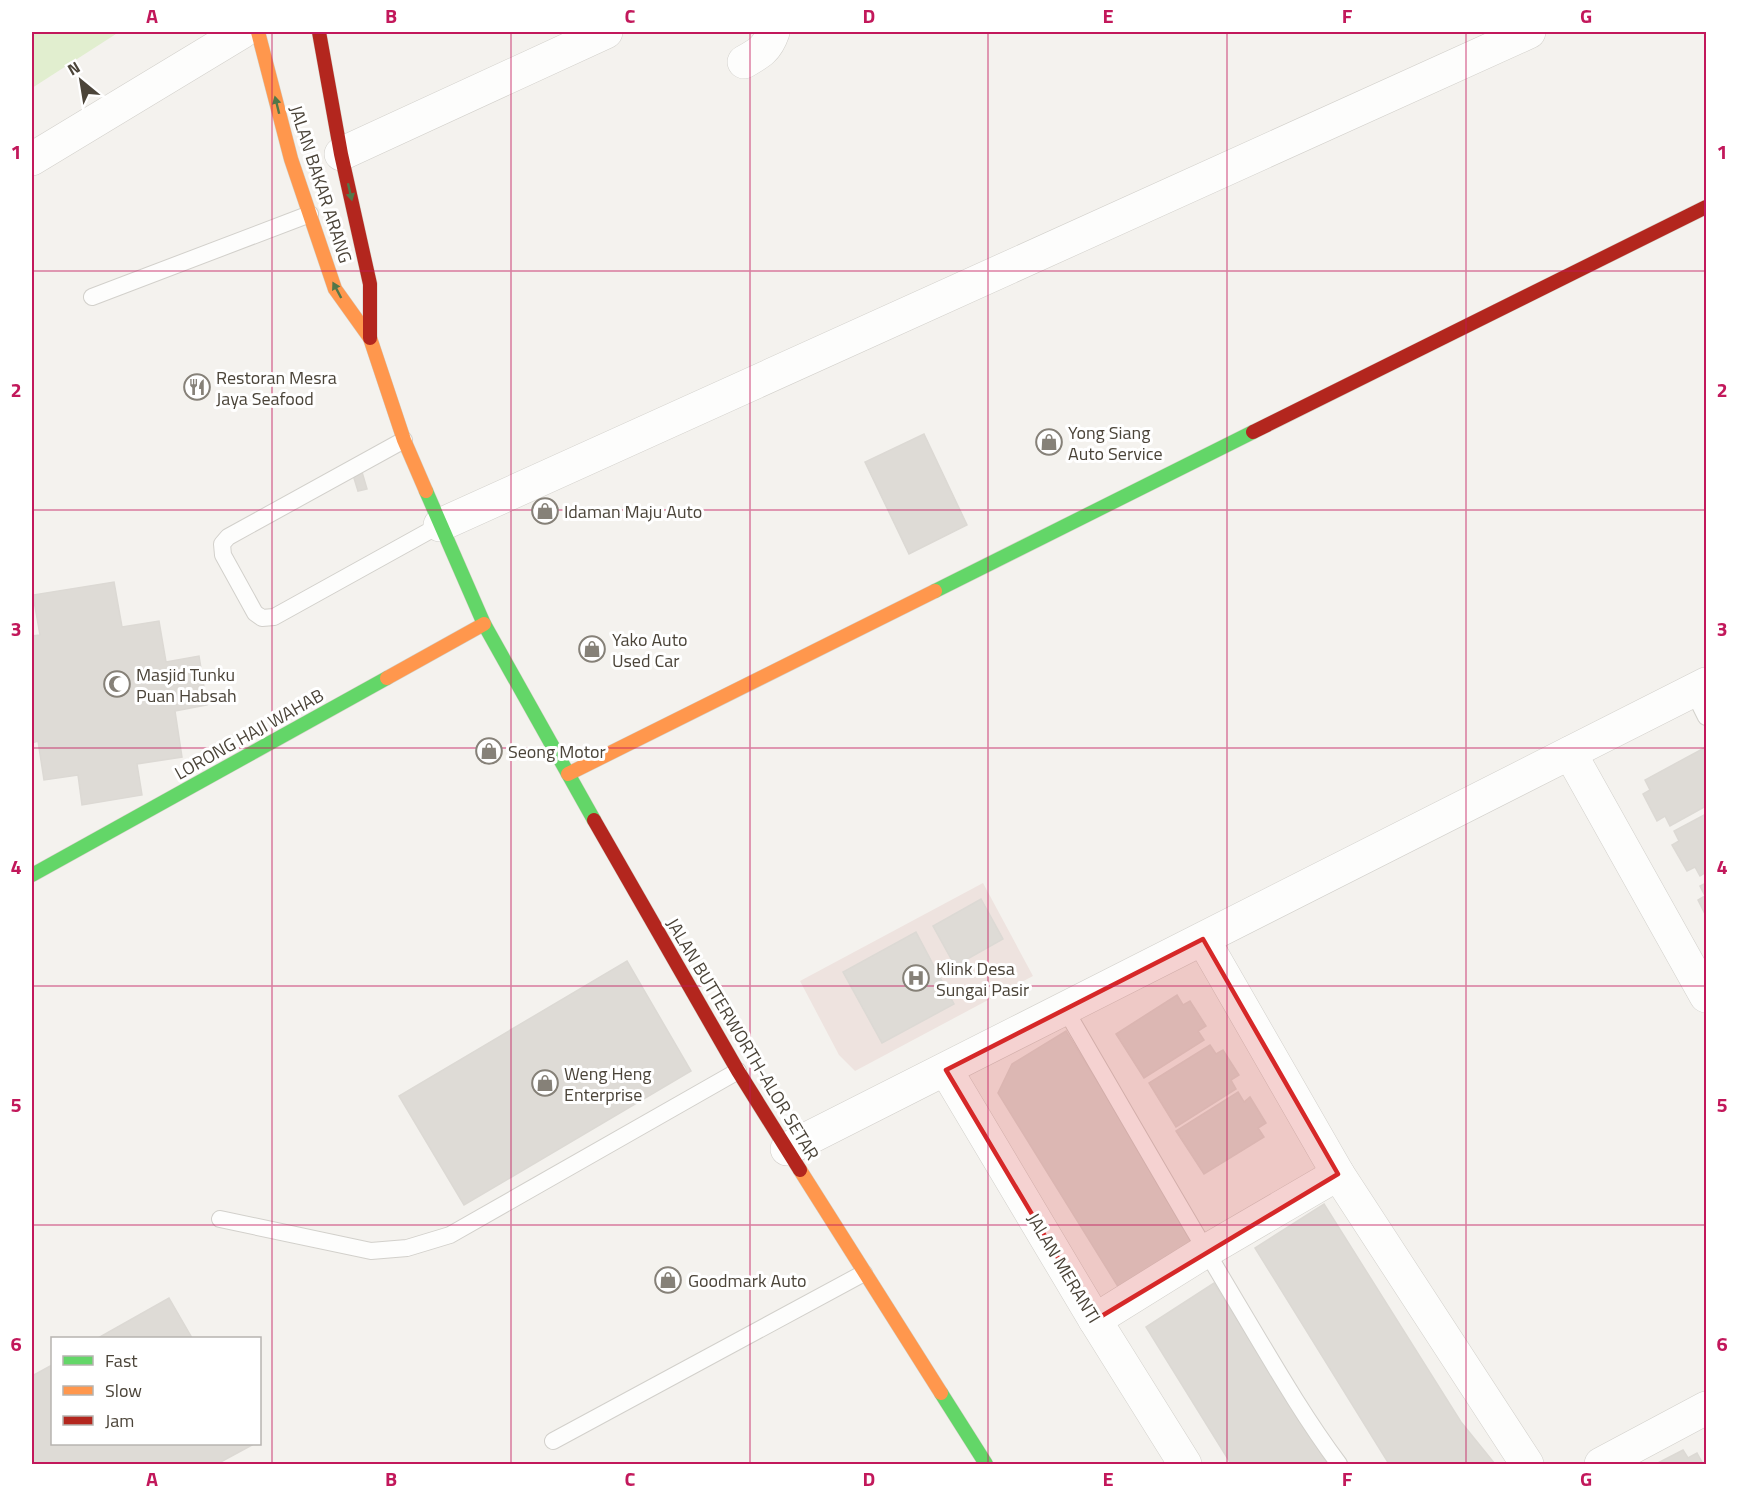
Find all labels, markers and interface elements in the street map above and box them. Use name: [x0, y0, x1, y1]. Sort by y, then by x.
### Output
text: A: [146, 0, 158, 31]
text: B: [385, 0, 397, 31]
text: C: [625, 0, 636, 31]
text: D: [863, 0, 875, 31]
text: E: [1102, 0, 1114, 31]
text: F: [1342, 0, 1353, 31]
text: G: [1580, 0, 1592, 31]
north arrow: [51, 51, 111, 111]
text: N: [63, 55, 84, 81]
one-way arrow: [271, 96, 281, 114]
street label: JALAN BAKAR ARANG: [283, 101, 359, 267]
text: 1: [10, 136, 22, 167]
text: 1: [1716, 136, 1728, 167]
one-way arrow: [346, 183, 355, 202]
one-way arrow: [333, 281, 342, 298]
place label: Restoran Mesra Jaya Seafood: [216, 364, 337, 412]
restaurant icon: Restoran Mesra Jaya Seafood: [182, 372, 212, 402]
text: 2: [10, 374, 22, 405]
text: 2: [1716, 374, 1728, 405]
place label: Yong Siang Auto Service: [1068, 419, 1163, 467]
shop icon: Yong Siang Auto Service: [1034, 427, 1064, 457]
shop icon: Idaman Maju Auto: [530, 496, 560, 526]
place label: Idaman Maju Auto: [564, 498, 702, 525]
text: 3: [10, 613, 22, 644]
text: 3: [1716, 613, 1728, 644]
place label: Yako Auto Used Car: [612, 626, 688, 674]
shop icon: Yako Auto Used Car: [577, 634, 607, 664]
place label: Masjid Tunku Puan Habsah: [136, 661, 237, 709]
mosque icon: Masjid Tunku Puan Habsah: [102, 669, 132, 699]
street label: LORONG HAJI WAHAB: [169, 682, 329, 786]
shop icon: Seong Motor: [474, 736, 504, 766]
place label: Seong Motor: [508, 738, 606, 765]
text: 4: [10, 851, 22, 882]
text: 4: [1716, 851, 1728, 882]
street label: JALAN BUTTERWORTH-ALOR SETAR: [660, 913, 826, 1165]
place label: Klink Desa Sungai Pasir: [936, 955, 1029, 1003]
hospital icon: Klink Desa Sungai Pasir: [901, 963, 931, 993]
place label: Weng Heng Enterprise: [564, 1060, 652, 1108]
shop icon: Weng Heng Enterprise: [530, 1068, 560, 1098]
text: 5: [10, 1089, 22, 1120]
text: 5: [1716, 1089, 1728, 1120]
street label: JALAN MERANTI: [1020, 1208, 1108, 1328]
shop icon: Goodmark Auto: [653, 1265, 683, 1295]
place label: Goodmark Auto: [688, 1267, 807, 1294]
text: 6: [10, 1328, 22, 1359]
text: 6: [1716, 1328, 1728, 1359]
legend: [51, 1337, 261, 1445]
text: Fast: [105, 1347, 138, 1374]
text: Slow: [105, 1377, 142, 1404]
text: Jam: [105, 1407, 134, 1434]
text: A: [146, 1463, 158, 1494]
text: B: [385, 1463, 397, 1494]
text: C: [625, 1463, 636, 1494]
text: D: [863, 1463, 875, 1494]
text: E: [1102, 1463, 1114, 1494]
text: F: [1342, 1463, 1353, 1494]
text: G: [1580, 1463, 1592, 1494]

